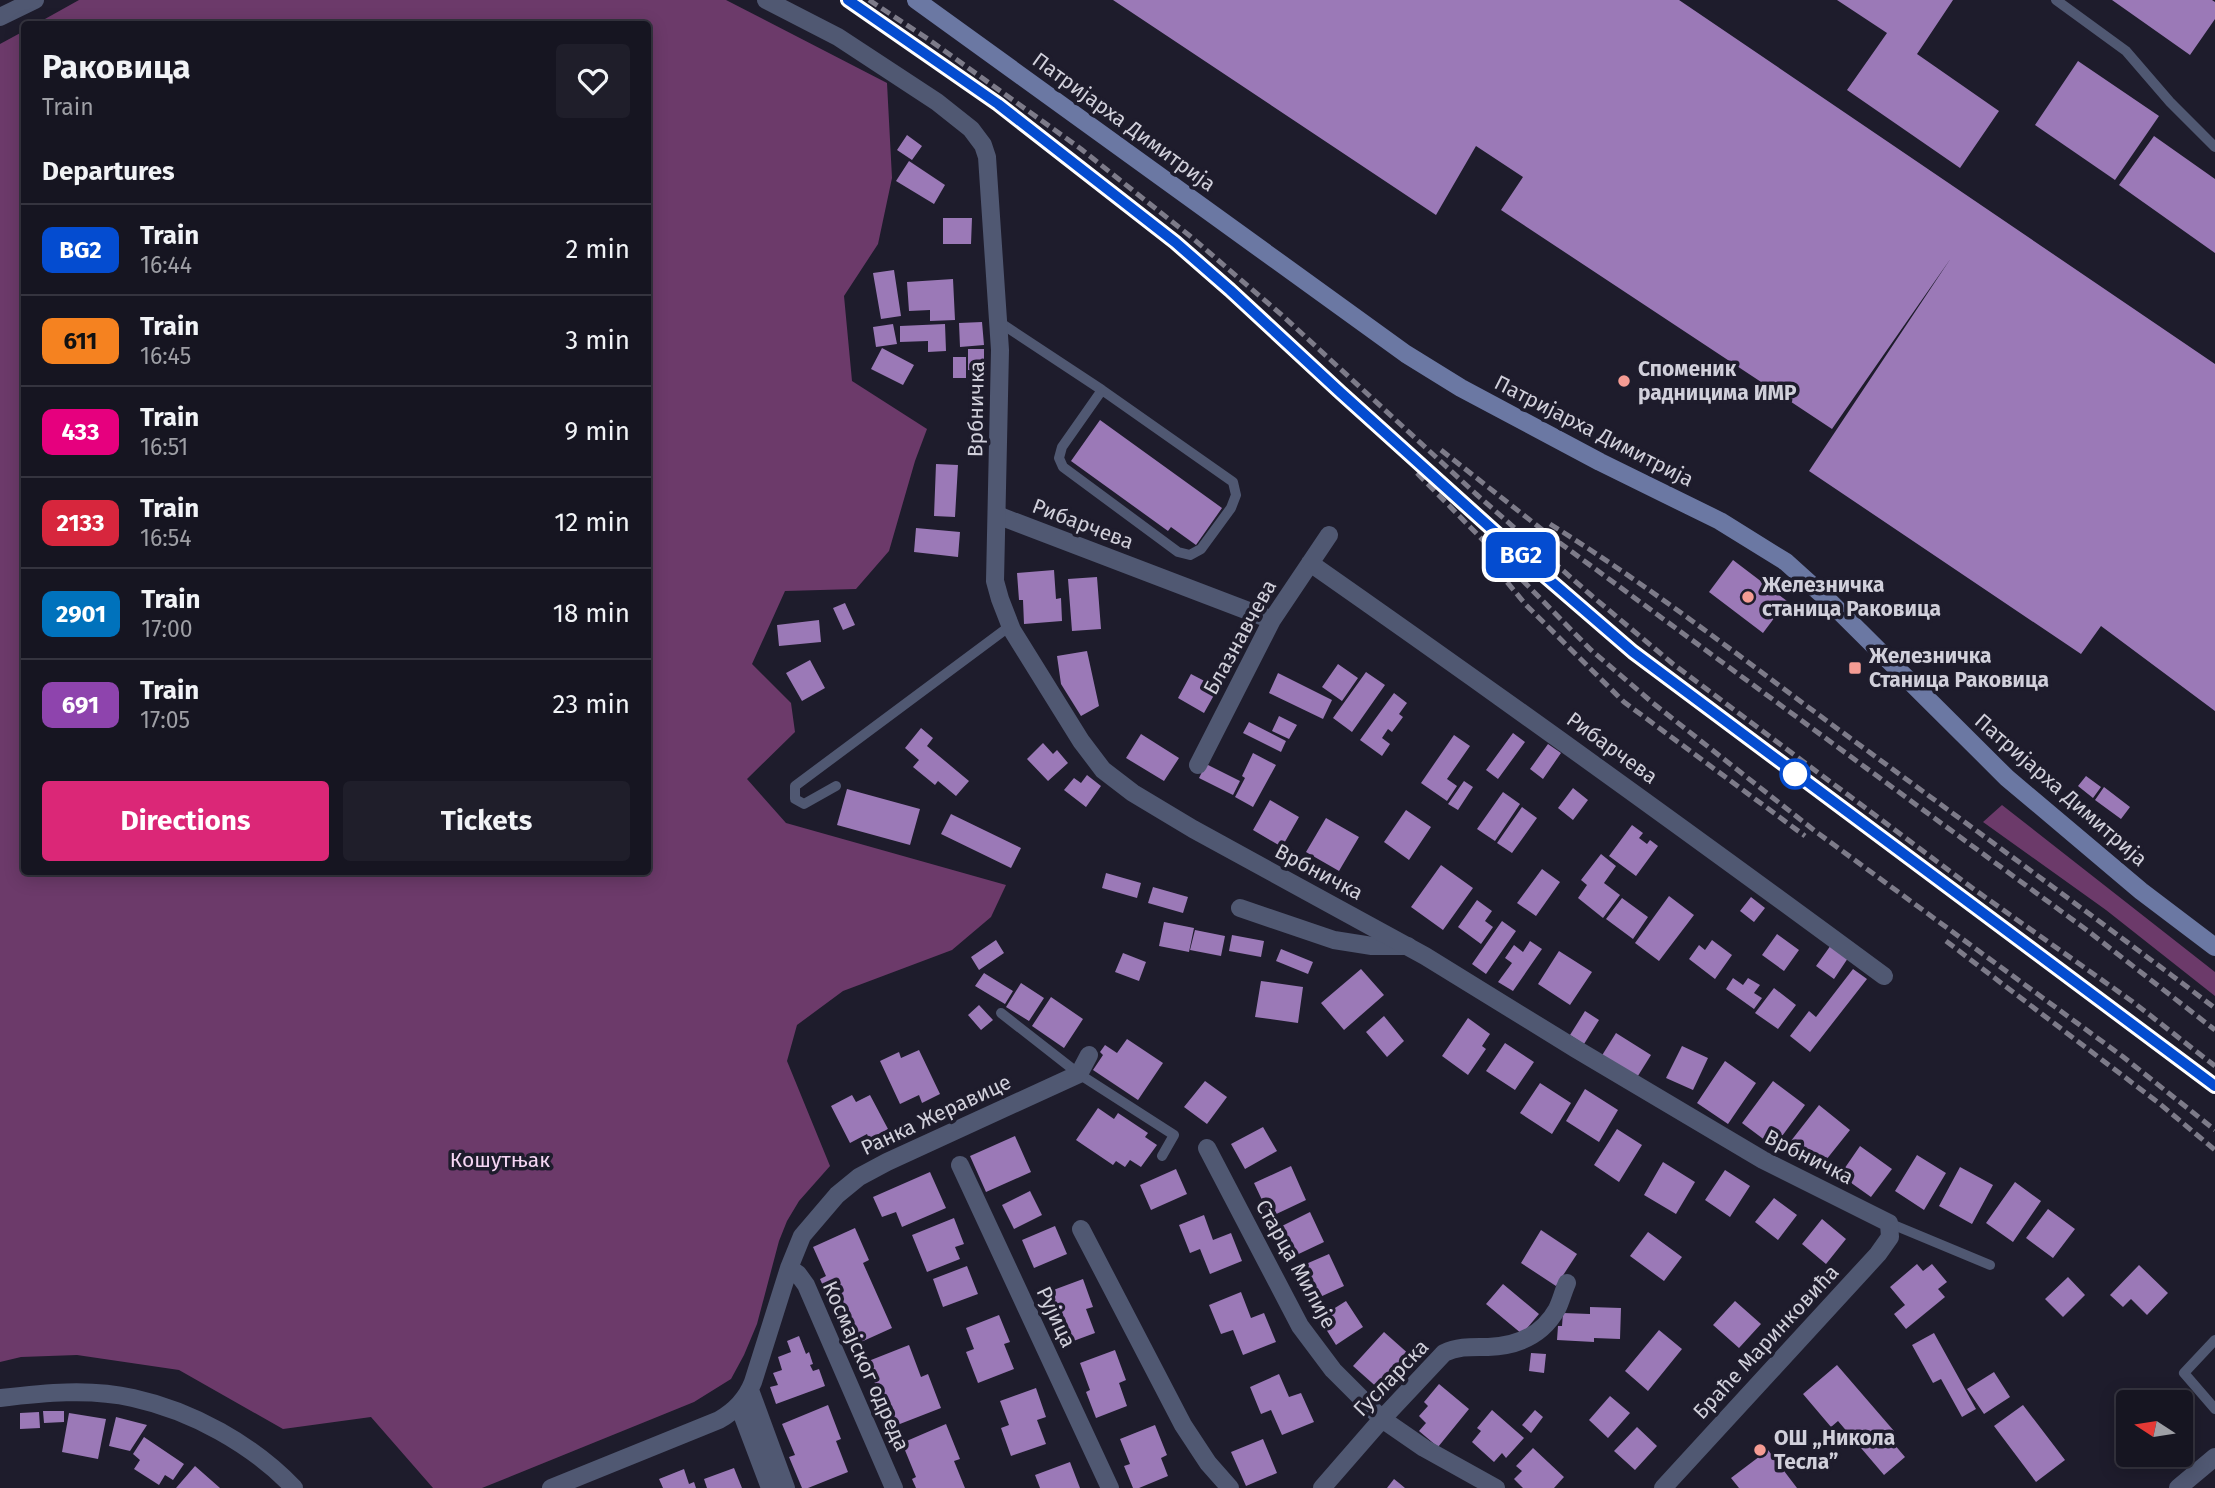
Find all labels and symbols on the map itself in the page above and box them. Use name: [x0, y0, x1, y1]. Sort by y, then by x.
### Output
street label: Патријарха Димитрија: [1027, 47, 1221, 197]
place label: Споменик радницима ИМР: [1638, 356, 1797, 406]
street label: Врбничка: [962, 361, 990, 457]
street label: Патријарха Димитрија: [1490, 369, 1698, 493]
marker: Споменик радницима ИМР: [1616, 373, 1632, 389]
street label: Рибарчева: [1029, 493, 1137, 555]
line badge: BG2: [1481, 532, 1561, 578]
place label: Железничка станица Раковица: [1761, 572, 1941, 622]
street label: Блазнавчева: [1198, 575, 1282, 699]
marker: Железничка станица Раковица: [1740, 589, 1756, 605]
place label: Железничка Станица Раковица: [1868, 643, 2049, 693]
marker: Железничка Станица Раковица: [1847, 660, 1863, 676]
street label: Рибарчева: [1561, 706, 1663, 790]
street label: Патријарха Димитрија: [1969, 708, 2153, 872]
unlabelled marker: [1780, 759, 1810, 789]
street label: Врбничка: [1270, 838, 1368, 906]
street label: Ранка Жеравице: [857, 1069, 1015, 1161]
street label: Врбничка: [1760, 1124, 1858, 1190]
park label: Кошутњак: [450, 1147, 550, 1173]
street label: Старца Милије: [1250, 1195, 1342, 1333]
street label: Браће Маринковића: [1688, 1259, 1844, 1425]
street label: Космајског одреда: [817, 1277, 915, 1455]
street label: Рујица: [1031, 1282, 1081, 1352]
street label: Гусларска: [1348, 1334, 1434, 1422]
north arrow: [2116, 1390, 2193, 1466]
place label: ОШ „Никола Тесла”: [1774, 1425, 1895, 1475]
marker: ОШ „Никола Тесла”: [1752, 1442, 1768, 1458]

